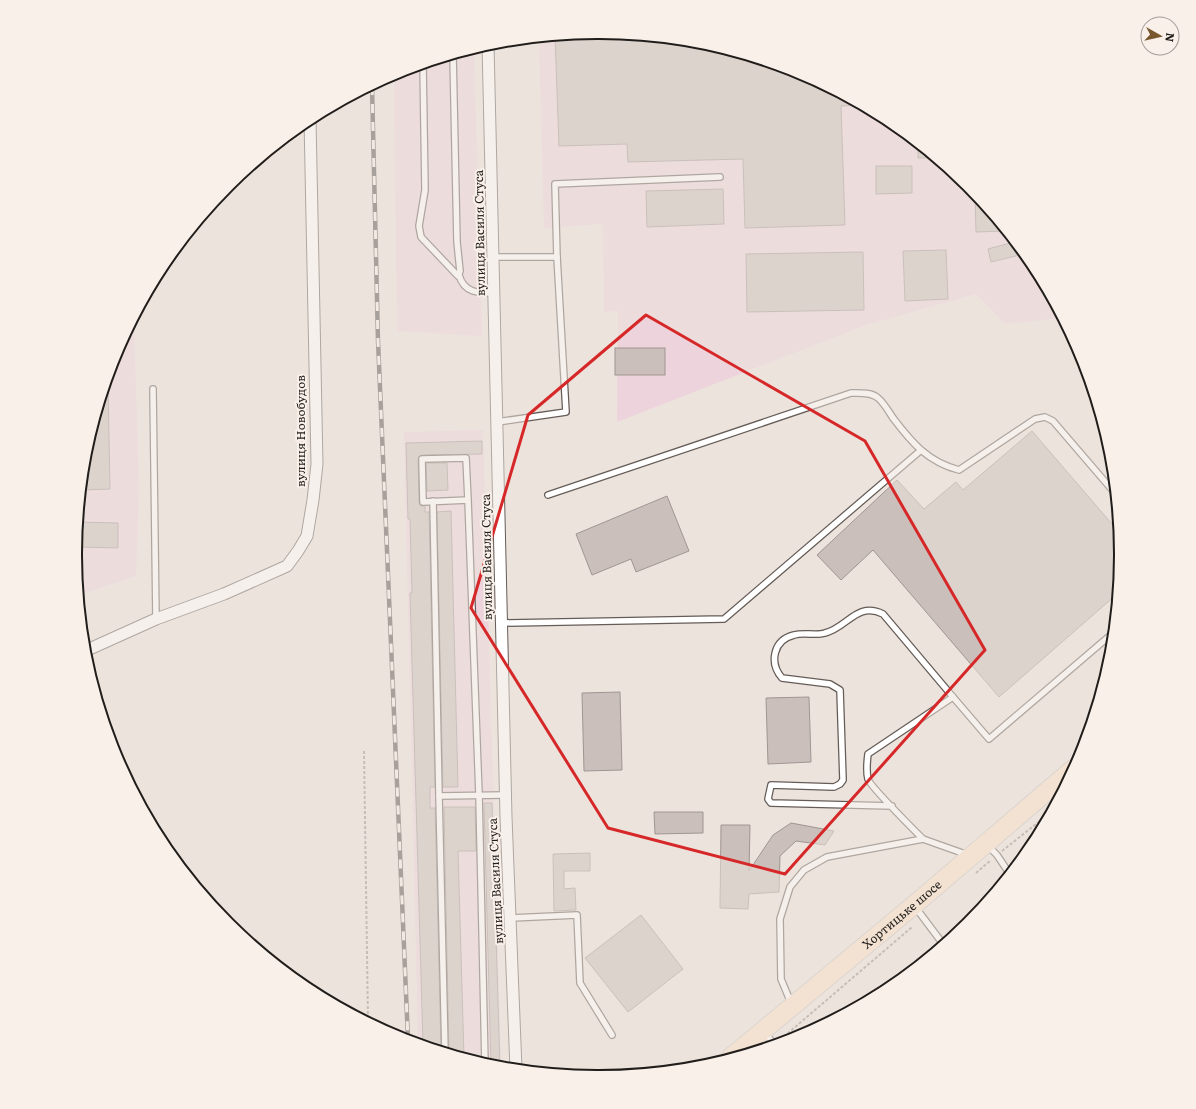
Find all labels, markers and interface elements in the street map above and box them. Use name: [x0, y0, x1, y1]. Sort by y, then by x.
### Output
north arrow: [1140, 16, 1180, 56]
text: N: [1162, 32, 1179, 43]
street label: вулиця Василя Стуса: [469, 169, 489, 296]
street label: вулиця Новобудов: [291, 375, 309, 487]
street label: вулиця Василя Стуса: [476, 493, 496, 620]
street label: вулиця Василя Стуса: [483, 817, 507, 945]
street label: Хортицьке шосе: [858, 875, 945, 953]

